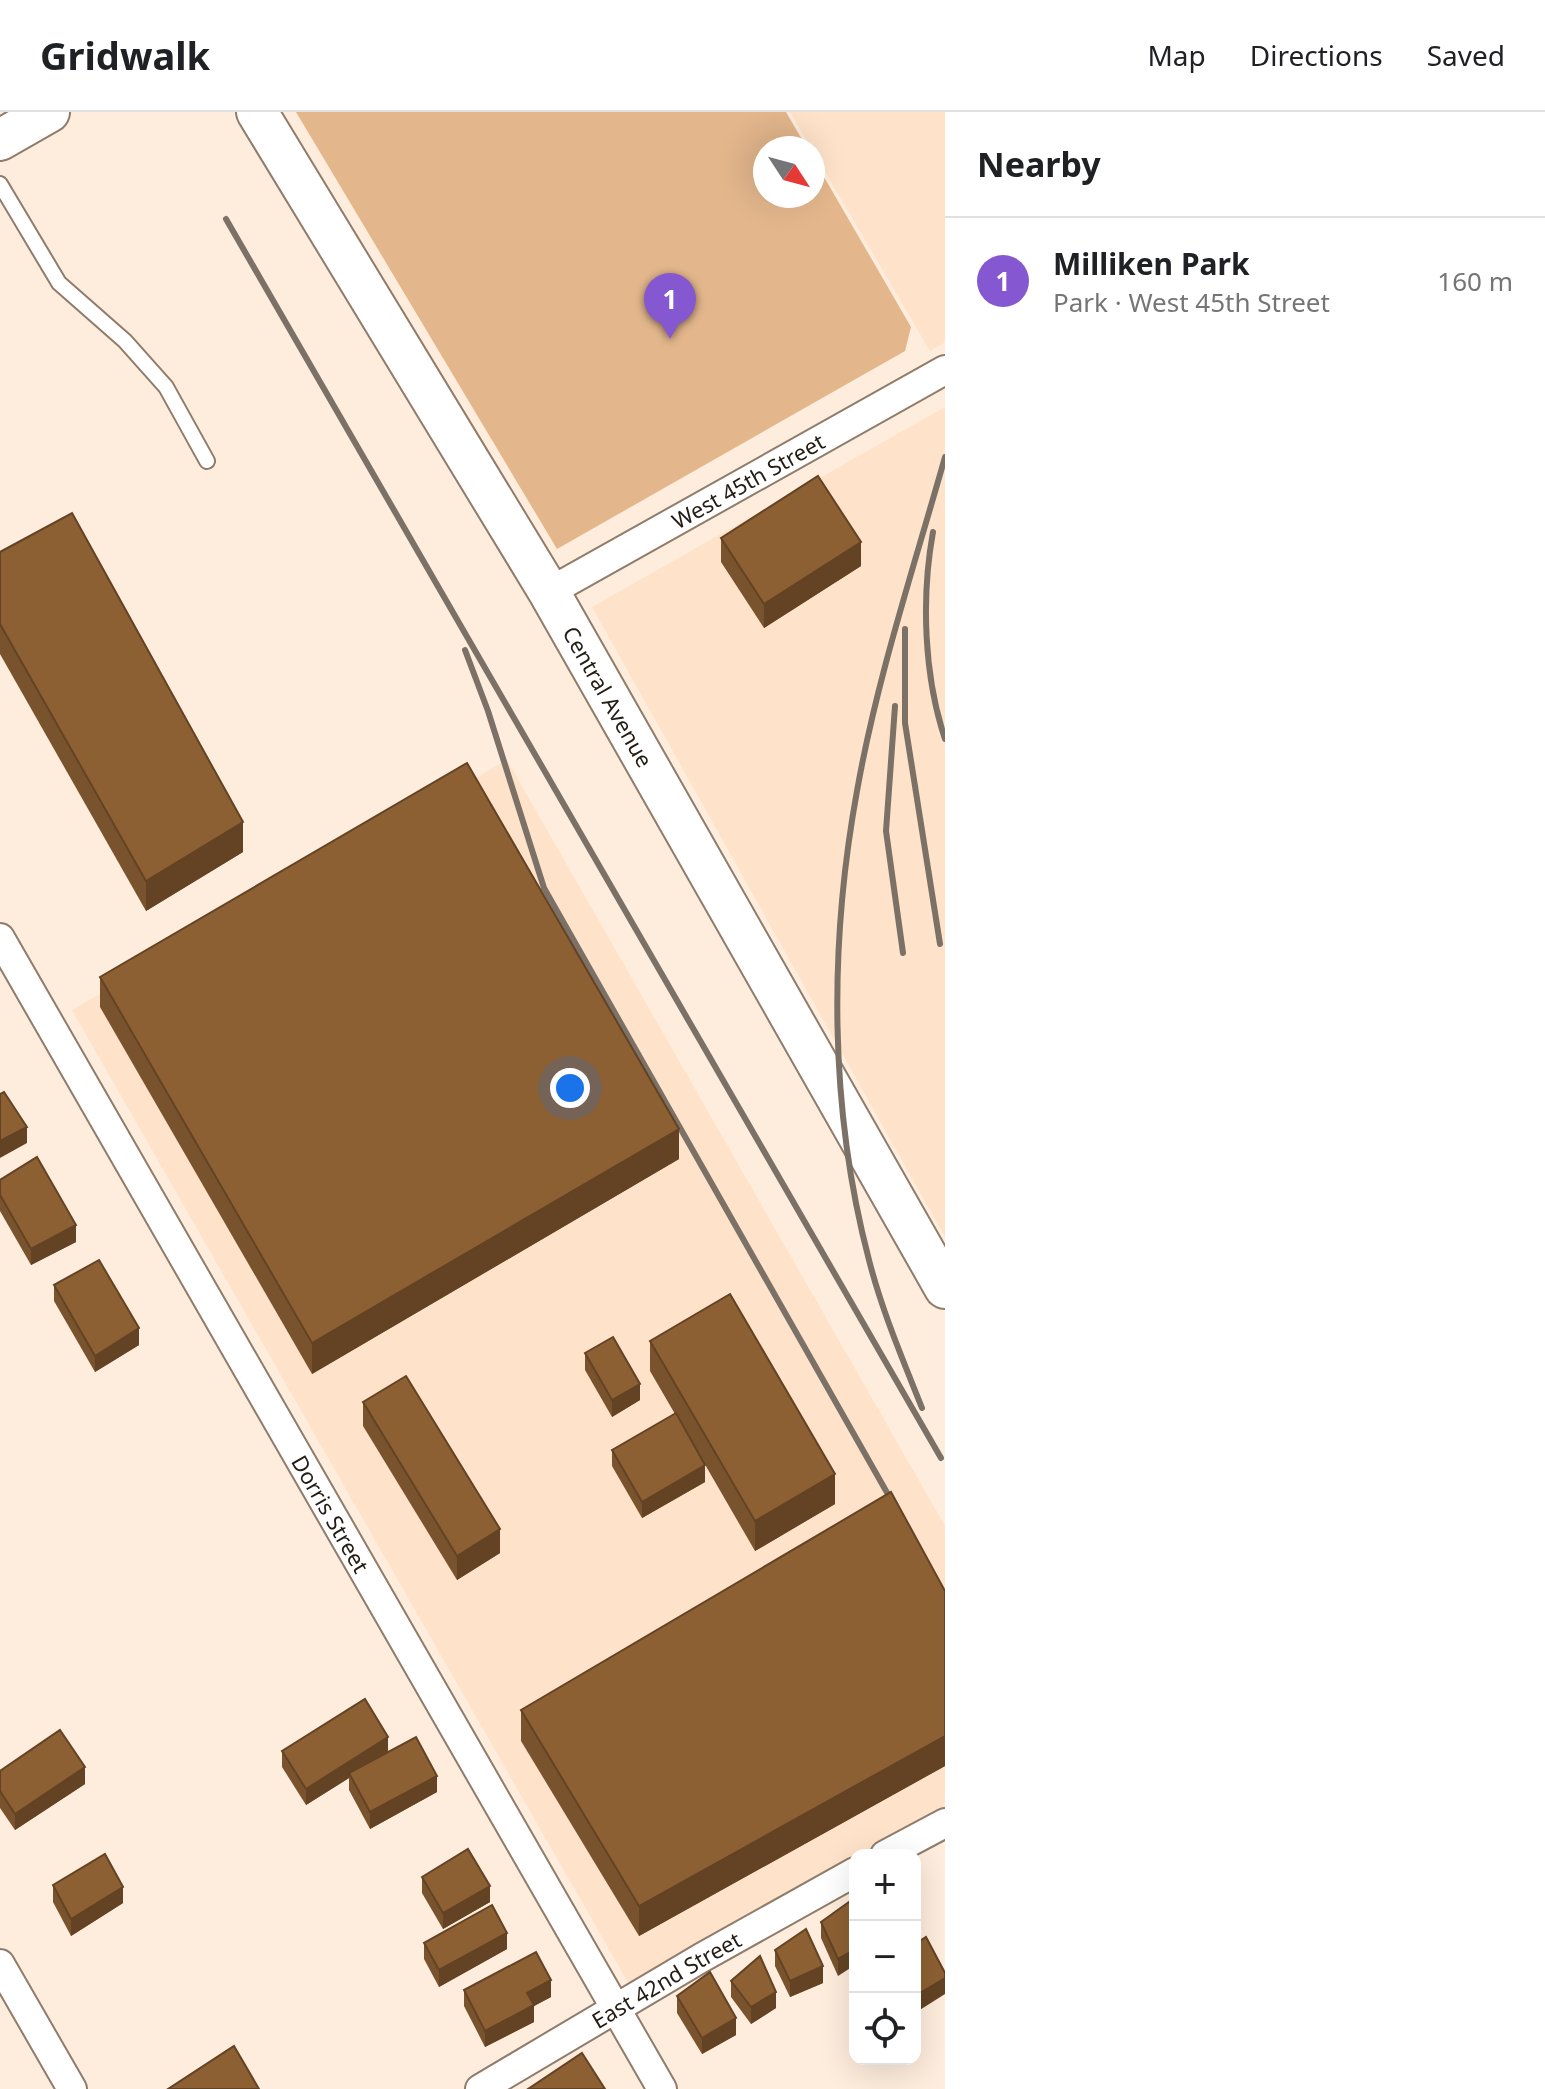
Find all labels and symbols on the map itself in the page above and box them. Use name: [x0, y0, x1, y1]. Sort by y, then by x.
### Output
north arrow: [753, 136, 825, 208]
pin: 1: [644, 273, 696, 339]
street label: West 45th Street: [666, 426, 830, 535]
street label: Central Avenue: [556, 621, 660, 772]
your location: [550, 1068, 590, 1108]
street label: Dorris Street: [285, 1449, 377, 1578]
street label: East 42nd Street: [586, 1924, 746, 2035]

